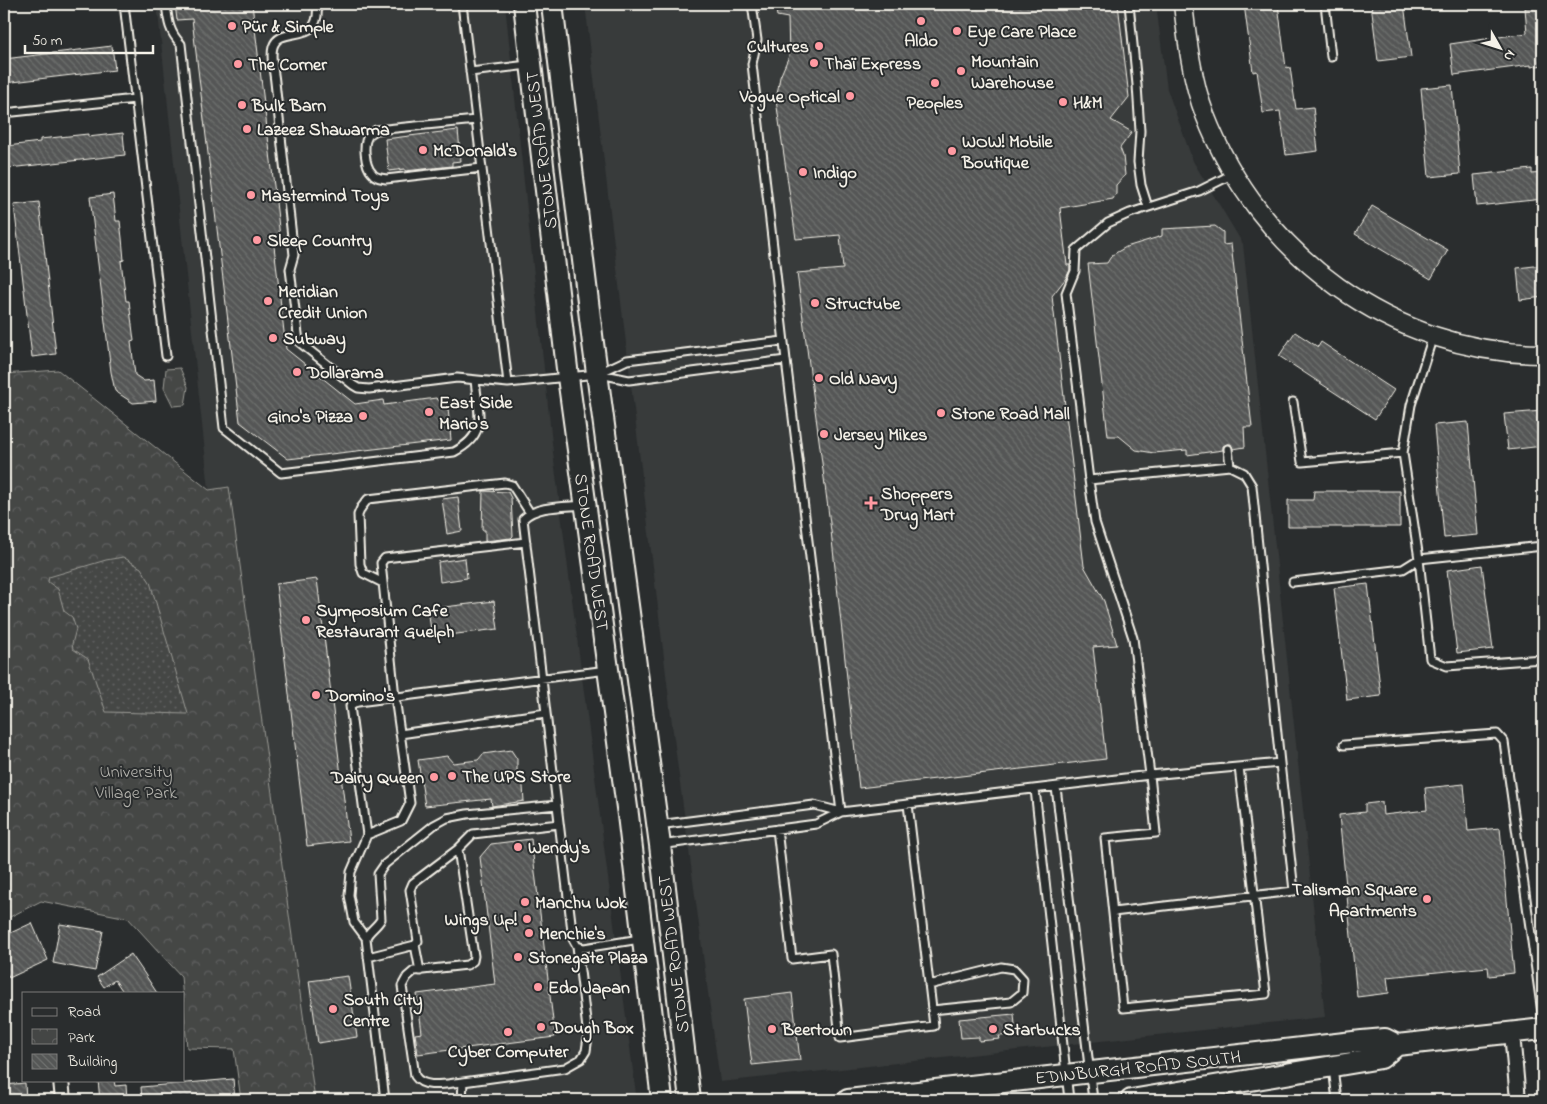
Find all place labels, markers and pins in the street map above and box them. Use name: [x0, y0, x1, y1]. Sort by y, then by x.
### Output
place label: Pür & Simple: [242, 15, 334, 41]
marker: Aldo: [915, 15, 927, 27]
marker: Pür & Simple: [226, 20, 238, 32]
place label: Eye Care Place: [967, 20, 1077, 47]
marker: Eye Care Place: [951, 25, 963, 37]
place label: Aldo: [904, 29, 938, 55]
place label: Cultures: [747, 35, 809, 61]
marker: Cultures: [813, 40, 825, 52]
place label: Mountain Warehouse: [971, 50, 1055, 97]
place label: Thaï Express: [824, 52, 921, 78]
place label: The Corner: [248, 53, 327, 79]
marker: Thaï Express: [808, 57, 820, 69]
marker: The Corner: [232, 58, 244, 70]
marker: Mountain Warehouse: [955, 65, 967, 77]
marker: Peoples: [929, 77, 941, 89]
place label: Vogue Optical: [739, 85, 840, 112]
marker: Vogue Optical: [844, 90, 856, 102]
place label: Peoples: [907, 91, 963, 117]
place label: H&M: [1073, 91, 1103, 117]
place label: Bulk Barn: [251, 94, 326, 120]
marker: H&M: [1057, 96, 1069, 108]
marker: Bulk Barn: [236, 99, 248, 111]
place label: Lazeez Shawarma: [257, 118, 390, 144]
marker: Lazeez Shawarma: [241, 123, 253, 135]
place label: WOW! Mobile Boutique: [961, 130, 1053, 177]
place label: McDonald's: [433, 139, 517, 165]
marker: McDonald's: [417, 144, 429, 156]
marker: WOW! Mobile Boutique: [946, 145, 958, 157]
place label: Indigo: [813, 161, 857, 188]
marker: Indigo: [797, 166, 809, 178]
place label: Mastermind Toys: [261, 184, 389, 211]
marker: Mastermind Toys: [245, 189, 257, 201]
place label: Sleep Country: [267, 229, 372, 256]
marker: Sleep Country: [251, 234, 263, 246]
place label: Meridian Credit Union: [278, 280, 367, 327]
place label: Structube: [825, 292, 901, 318]
marker: Meridian Credit Union: [262, 295, 274, 307]
marker: Structube: [809, 297, 821, 309]
place label: Subway: [283, 327, 346, 354]
marker: Subway: [267, 332, 279, 344]
place label: Dollarama: [306, 361, 384, 387]
marker: Dollarama: [291, 366, 303, 378]
place label: Old Navy: [829, 367, 897, 394]
marker: Old Navy: [813, 372, 825, 384]
place label: East Side Mario's: [439, 391, 513, 438]
place label: Stone Road Mall: [951, 402, 1070, 428]
place label: Gino's Pizza: [267, 405, 353, 431]
marker: East Side Mario's: [423, 406, 435, 418]
marker: Stone Road Mall: [935, 407, 947, 419]
marker: Gino's Pizza: [357, 410, 369, 422]
place label: Jersey Mikes: [834, 423, 927, 450]
marker: Jersey Mikes: [818, 428, 830, 440]
place label: Shoppers Drug Mart: [880, 482, 956, 530]
marker: Shoppers Drug Mart: [865, 497, 877, 509]
place label: Symposium Cafe Restaurant Guelph: [316, 599, 455, 646]
marker: Symposium Cafe Restaurant Guelph: [300, 614, 312, 626]
place label: Domino's: [325, 684, 395, 710]
marker: Domino's: [310, 689, 322, 701]
place label: The UPS Store: [462, 765, 572, 791]
place label: Dairy Queen: [330, 766, 424, 793]
marker: The UPS Store: [446, 770, 458, 782]
marker: Dairy Queen: [428, 771, 440, 783]
place label: Wendy's: [528, 836, 590, 863]
marker: Wendy's: [512, 841, 524, 853]
place label: Talisman Square Apartments: [1292, 878, 1418, 925]
place label: Manchu Wok: [535, 891, 628, 917]
marker: Talisman Square Apartments: [1421, 893, 1433, 905]
marker: Manchu Wok: [519, 896, 531, 908]
place label: Wings Up!: [444, 908, 517, 935]
marker: Wings Up!: [521, 913, 533, 925]
place label: Menchie's: [539, 922, 606, 948]
marker: Menchie's: [523, 927, 535, 939]
place label: Stonegate Plaza: [528, 946, 648, 973]
marker: Stonegate Plaza: [512, 951, 524, 963]
place label: Edo Japan: [548, 976, 630, 1002]
marker: Edo Japan: [532, 981, 544, 993]
place label: South City Centre: [343, 988, 422, 1035]
marker: South City Centre: [327, 1003, 339, 1015]
place label: Dough Box: [550, 1016, 634, 1043]
place label: Beertown: [781, 1018, 852, 1044]
place label: Starbucks: [1003, 1018, 1081, 1044]
marker: Dough Box: [535, 1021, 547, 1033]
marker: Beertown: [766, 1023, 778, 1035]
marker: Starbucks: [987, 1023, 999, 1035]
marker: Cyber Computer: [502, 1026, 514, 1038]
place label: Cyber Computer: [448, 1040, 569, 1067]

